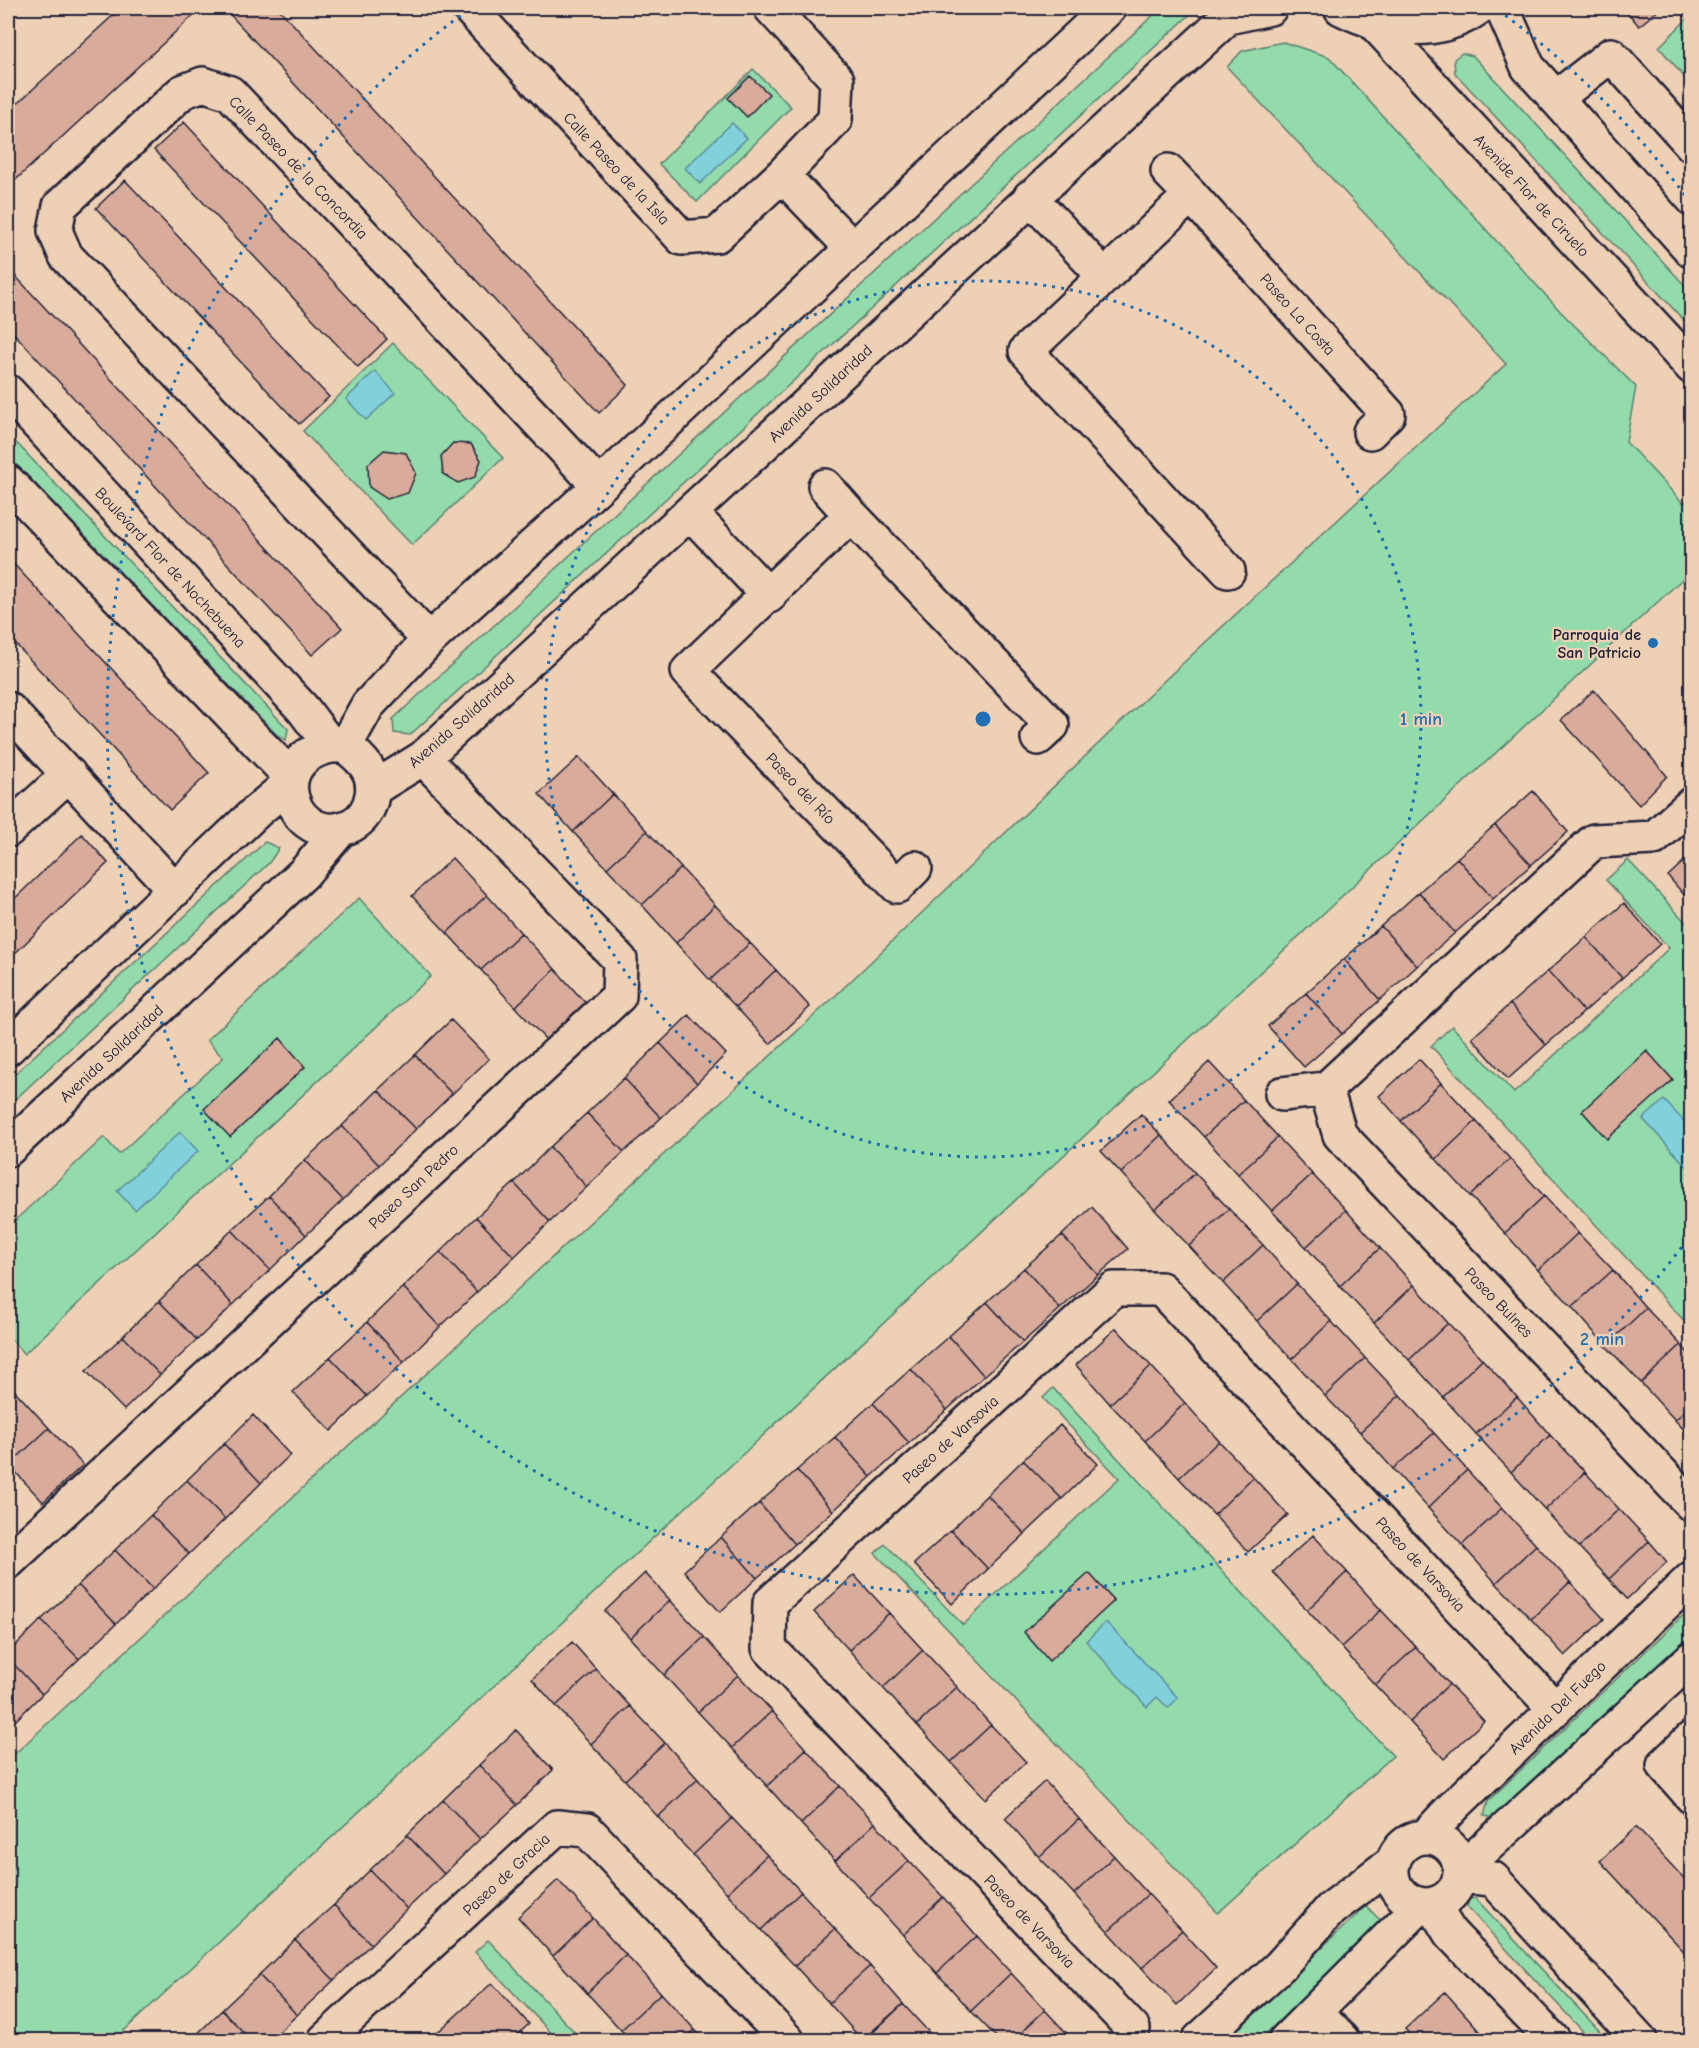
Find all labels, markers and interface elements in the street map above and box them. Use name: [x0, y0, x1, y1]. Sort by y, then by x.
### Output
street label: Calle Paseo de la Concordia: [225, 92, 371, 243]
street label: Calle Paseo de la Isla: [560, 109, 673, 229]
street label: Avenide Flor de Ciruelo: [1470, 131, 1593, 261]
street label: Paseo La Costa: [1256, 270, 1339, 359]
street label: Avenida Solidaridad: [765, 341, 876, 446]
street label: Boulevard Flor de Nochebuena: [91, 484, 249, 651]
place label: Parroquia de San Patricio: [1553, 626, 1641, 662]
marker: Parroquia de San Patricio: [1646, 636, 1660, 650]
street label: Avenida Solidaridad: [405, 670, 518, 772]
centre of rings: [973, 709, 993, 729]
text: 1 min: [1400, 709, 1442, 730]
street label: Paseo del Río: [762, 749, 839, 828]
street label: Avenida Solidaridad: [56, 1001, 167, 1106]
street label: Paseo San Pedro: [365, 1141, 462, 1233]
street label: Paseo Bulnes: [1461, 1264, 1536, 1342]
text: 2 min: [1580, 1329, 1624, 1350]
street label: Paseo de Varsovia: [899, 1392, 1002, 1487]
street label: Paseo de Varsovia: [1372, 1514, 1469, 1616]
street label: Avenida Del Fuego: [1506, 1657, 1610, 1758]
street label: Paseo de Gracia: [460, 1830, 554, 1920]
street label: Paseo de Varsovia: [980, 1871, 1078, 1972]

